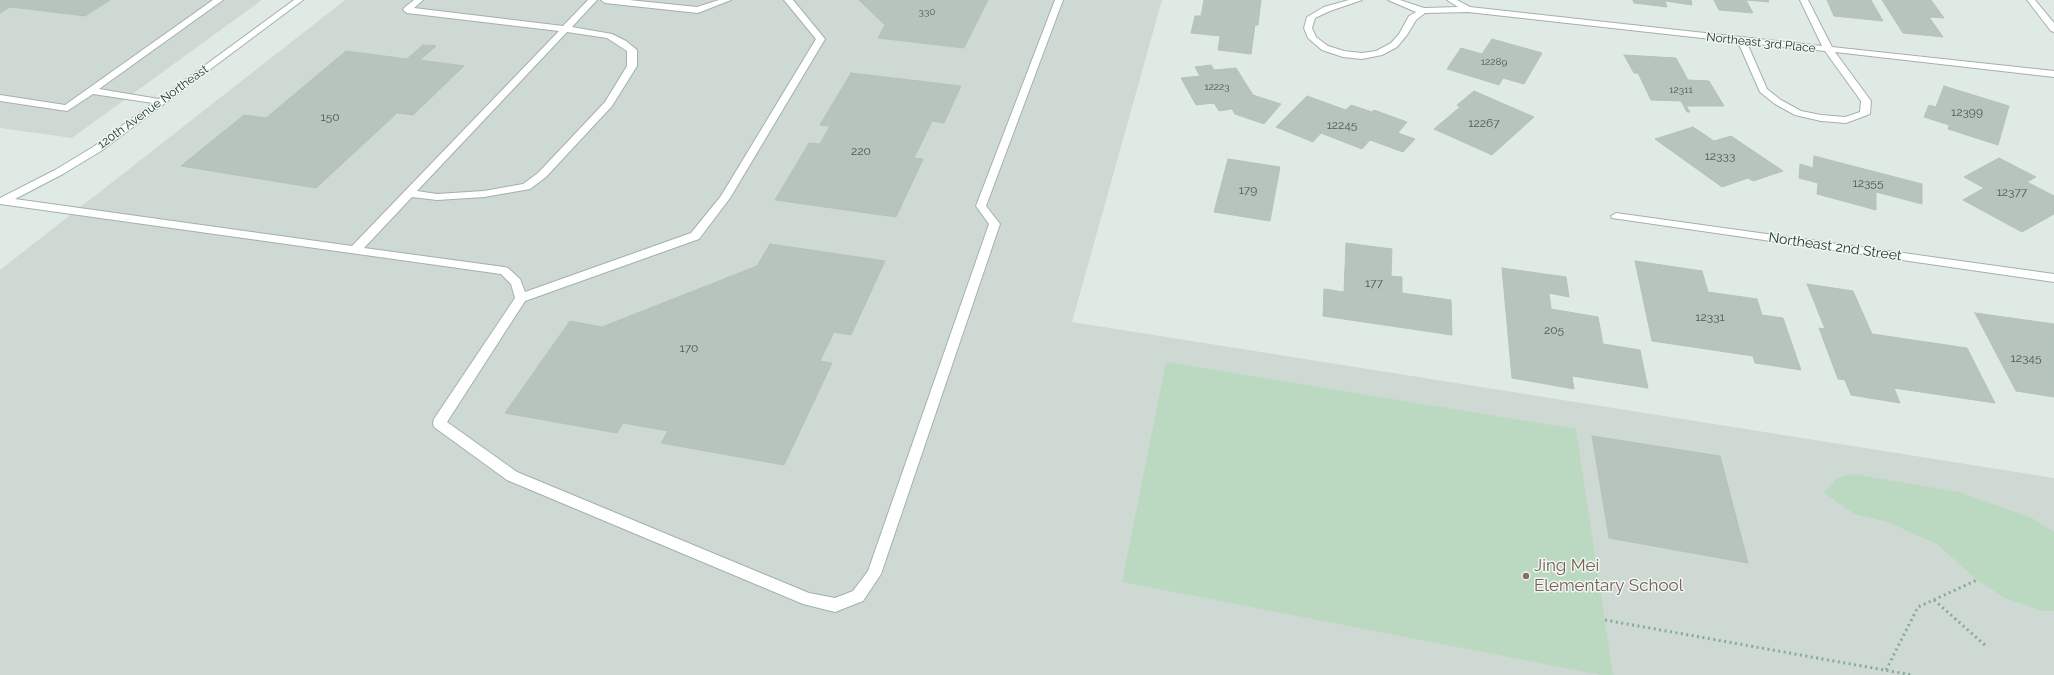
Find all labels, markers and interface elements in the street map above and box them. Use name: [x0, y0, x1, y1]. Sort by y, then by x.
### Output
house number: 330: [919, 6, 935, 18]
street label: Northeast 3rd Place: [1706, 30, 1816, 56]
house number: 12289: [1481, 56, 1507, 68]
street label: 120th Avenue Northeast: [95, 62, 211, 152]
house number: 12223: [1204, 81, 1230, 93]
house number: 12311: [1669, 84, 1693, 96]
house number: 12399: [1951, 105, 1983, 119]
house number: 150: [320, 110, 340, 124]
house number: 12267: [1468, 116, 1500, 130]
house number: 12245: [1327, 118, 1357, 132]
house number: 220: [851, 144, 871, 158]
house number: 12333: [1705, 149, 1735, 163]
house number: 12355: [1853, 176, 1883, 190]
house number: 179: [1239, 183, 1257, 197]
house number: 12377: [1997, 185, 2027, 199]
street label: Northeast 2nd Street: [1767, 229, 1903, 265]
house number: 177: [1365, 276, 1383, 290]
house number: 12331: [1695, 310, 1725, 324]
house number: 205: [1544, 323, 1564, 337]
house number: 170: [680, 341, 698, 355]
house number: 12345: [2011, 351, 2041, 365]
place label: Jing Mei Elementary School: [1534, 556, 1683, 596]
marker: Jing Mei Elementary School: [1521, 571, 1531, 581]

